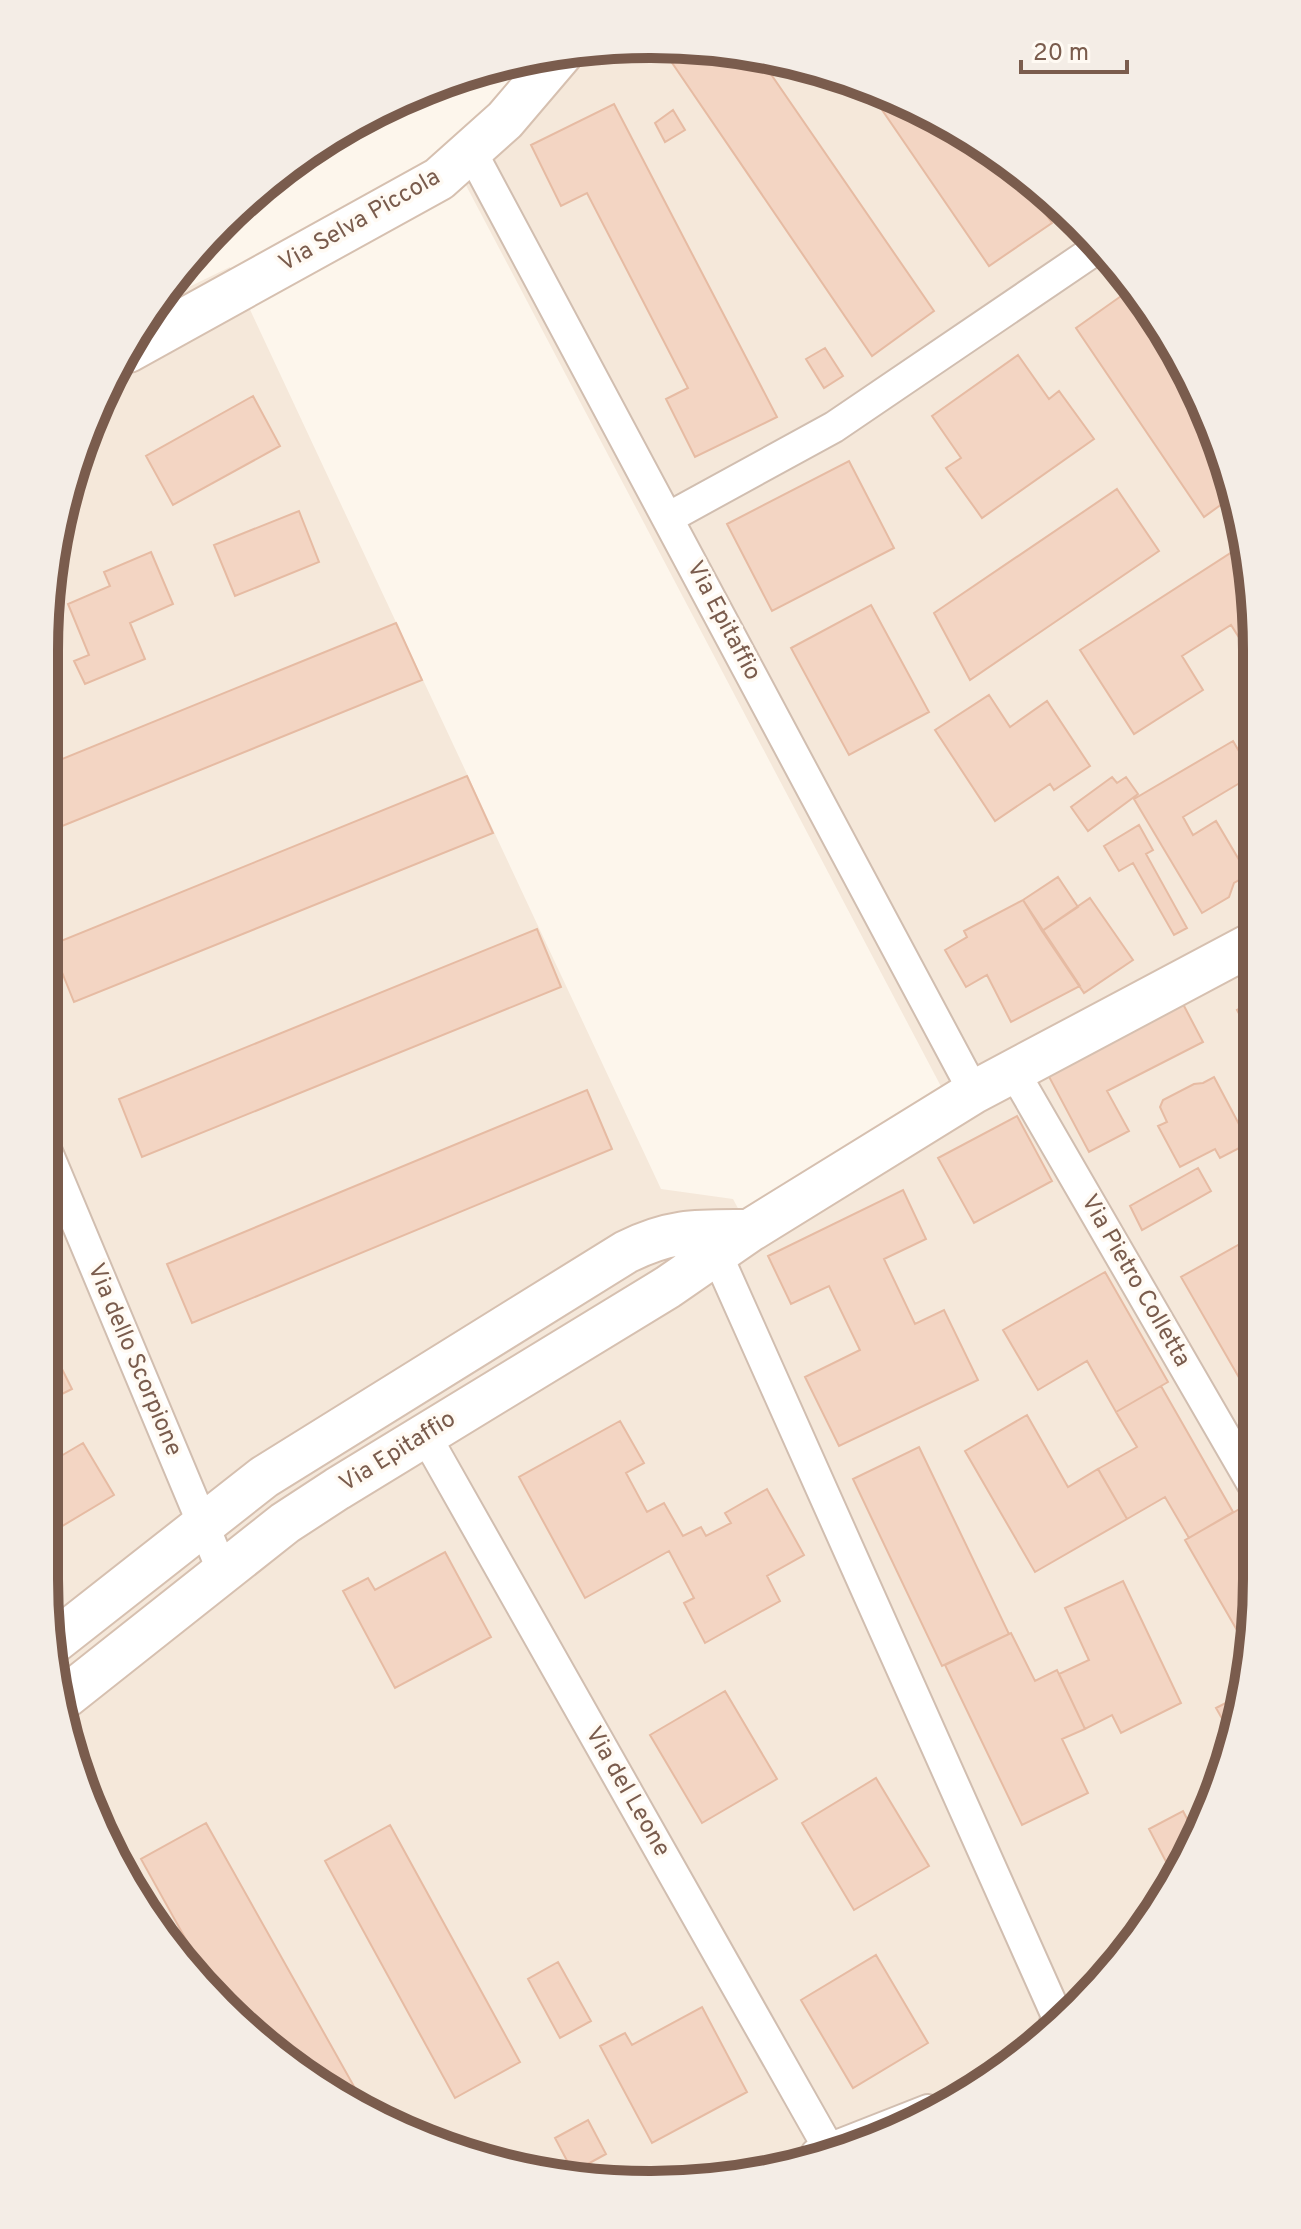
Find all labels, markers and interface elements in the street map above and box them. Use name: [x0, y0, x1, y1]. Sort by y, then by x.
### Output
scale bar: [1021, 24, 1127, 74]
text: 20 m: [1033, 39, 1089, 69]
street label: Via Selva Piccola: [274, 163, 446, 279]
street label: Via Epitaffio: [679, 556, 767, 686]
street label: Via Pietro Colletta: [1073, 1189, 1197, 1373]
street label: Via dello Scorpione: [80, 1259, 188, 1461]
street label: Via Epitaffio: [334, 1405, 462, 1499]
street label: Via del Leone: [578, 1722, 676, 1862]

